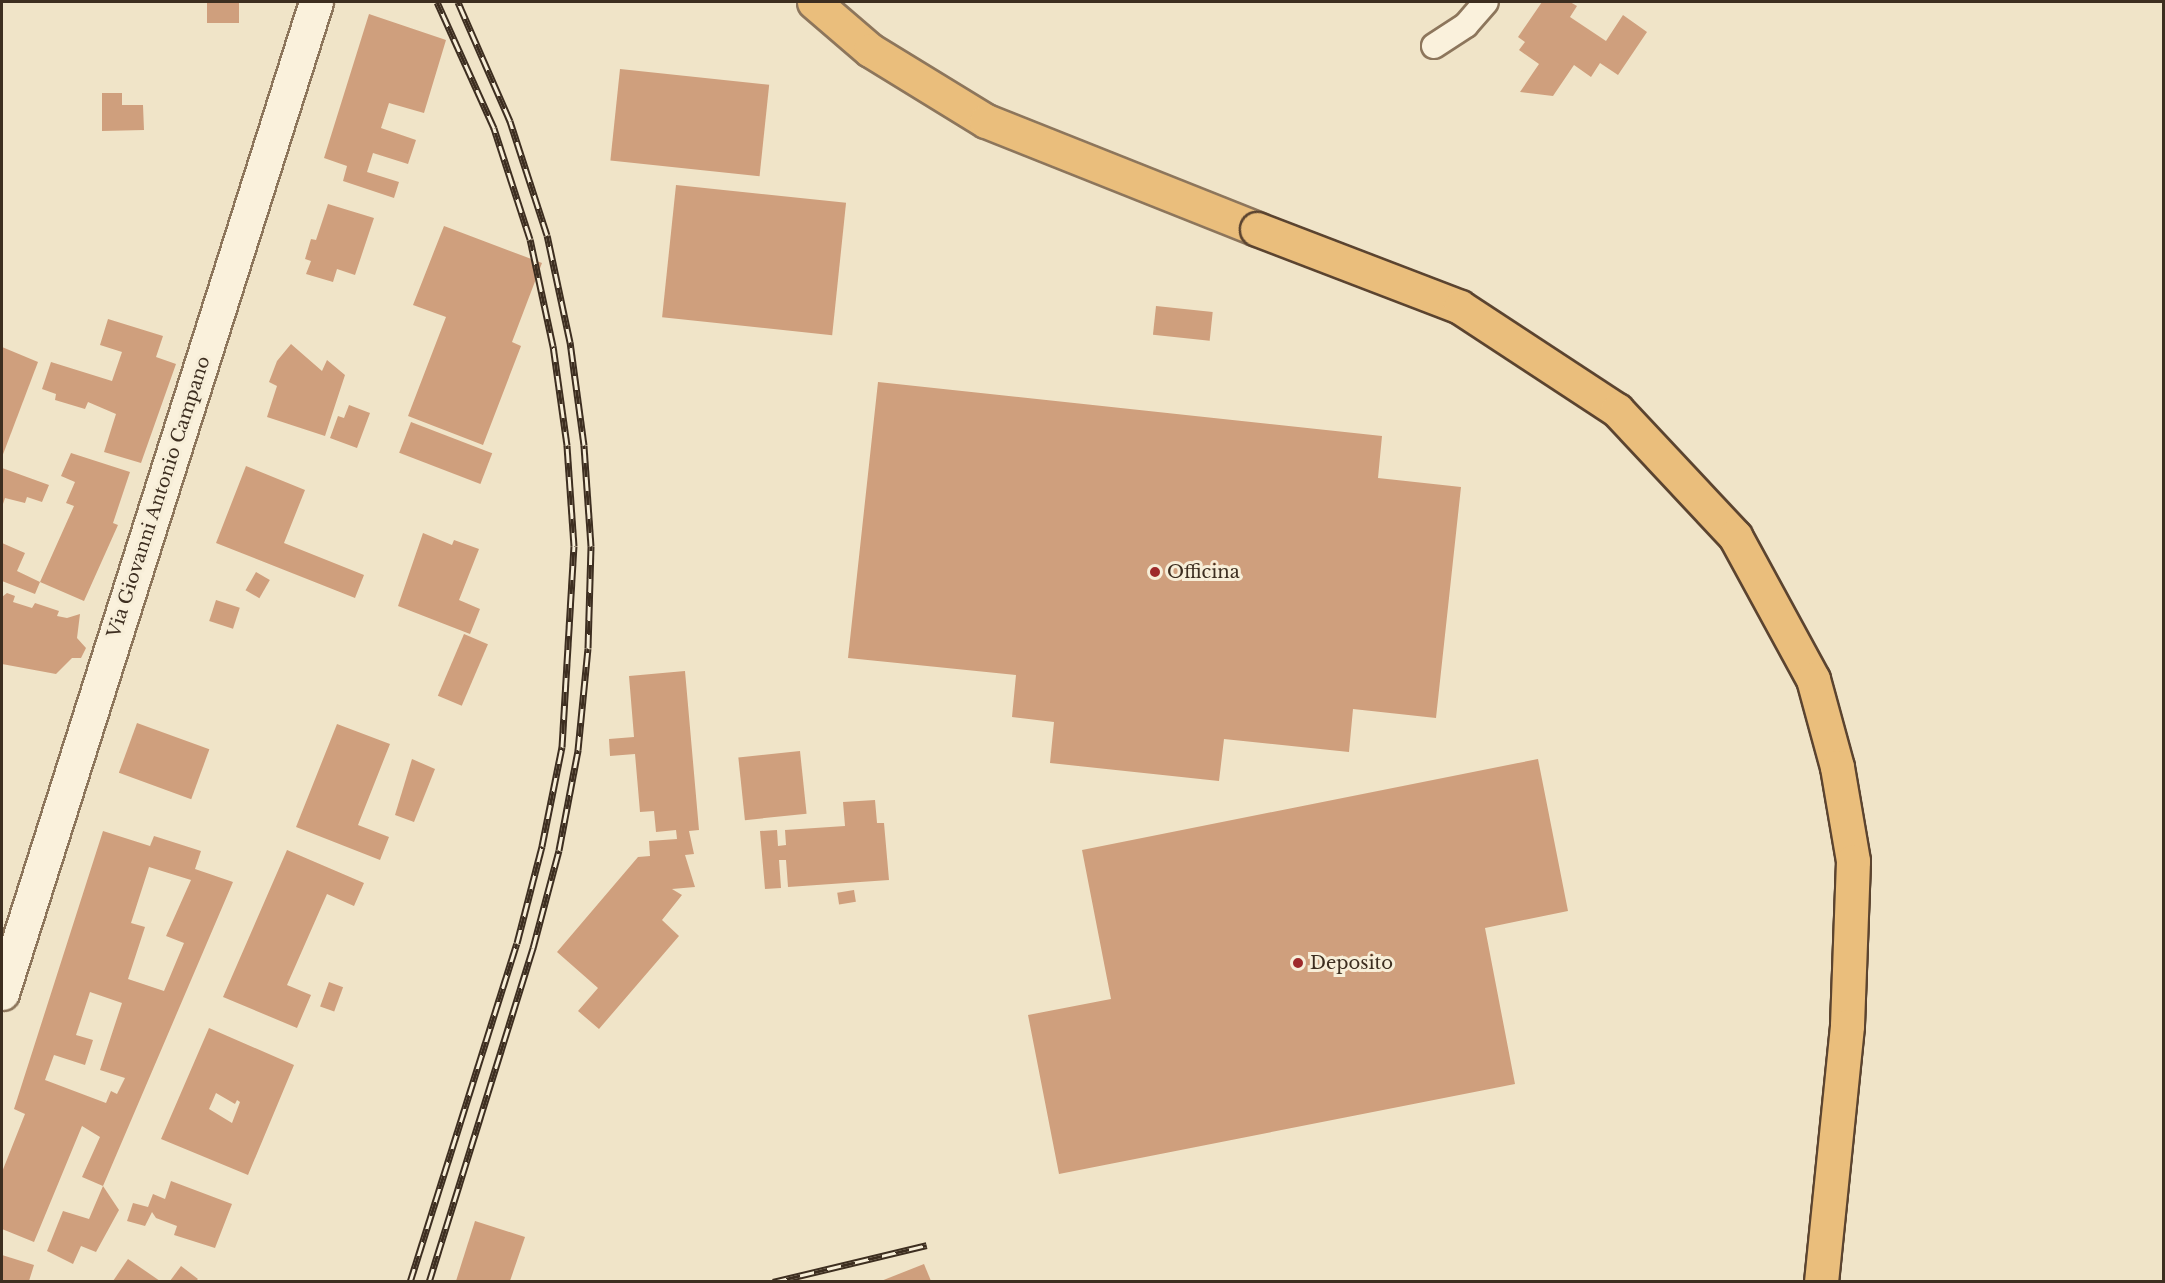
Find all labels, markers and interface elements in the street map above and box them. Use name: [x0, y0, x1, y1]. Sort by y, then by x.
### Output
street label: Via Giovanni Antonio Campano: [103, 353, 215, 641]
place label: Officina: [1167, 561, 1240, 583]
marker: Officina: [1148, 565, 1162, 579]
place label: Deposito: [1310, 952, 1393, 974]
marker: Deposito: [1291, 956, 1305, 970]

